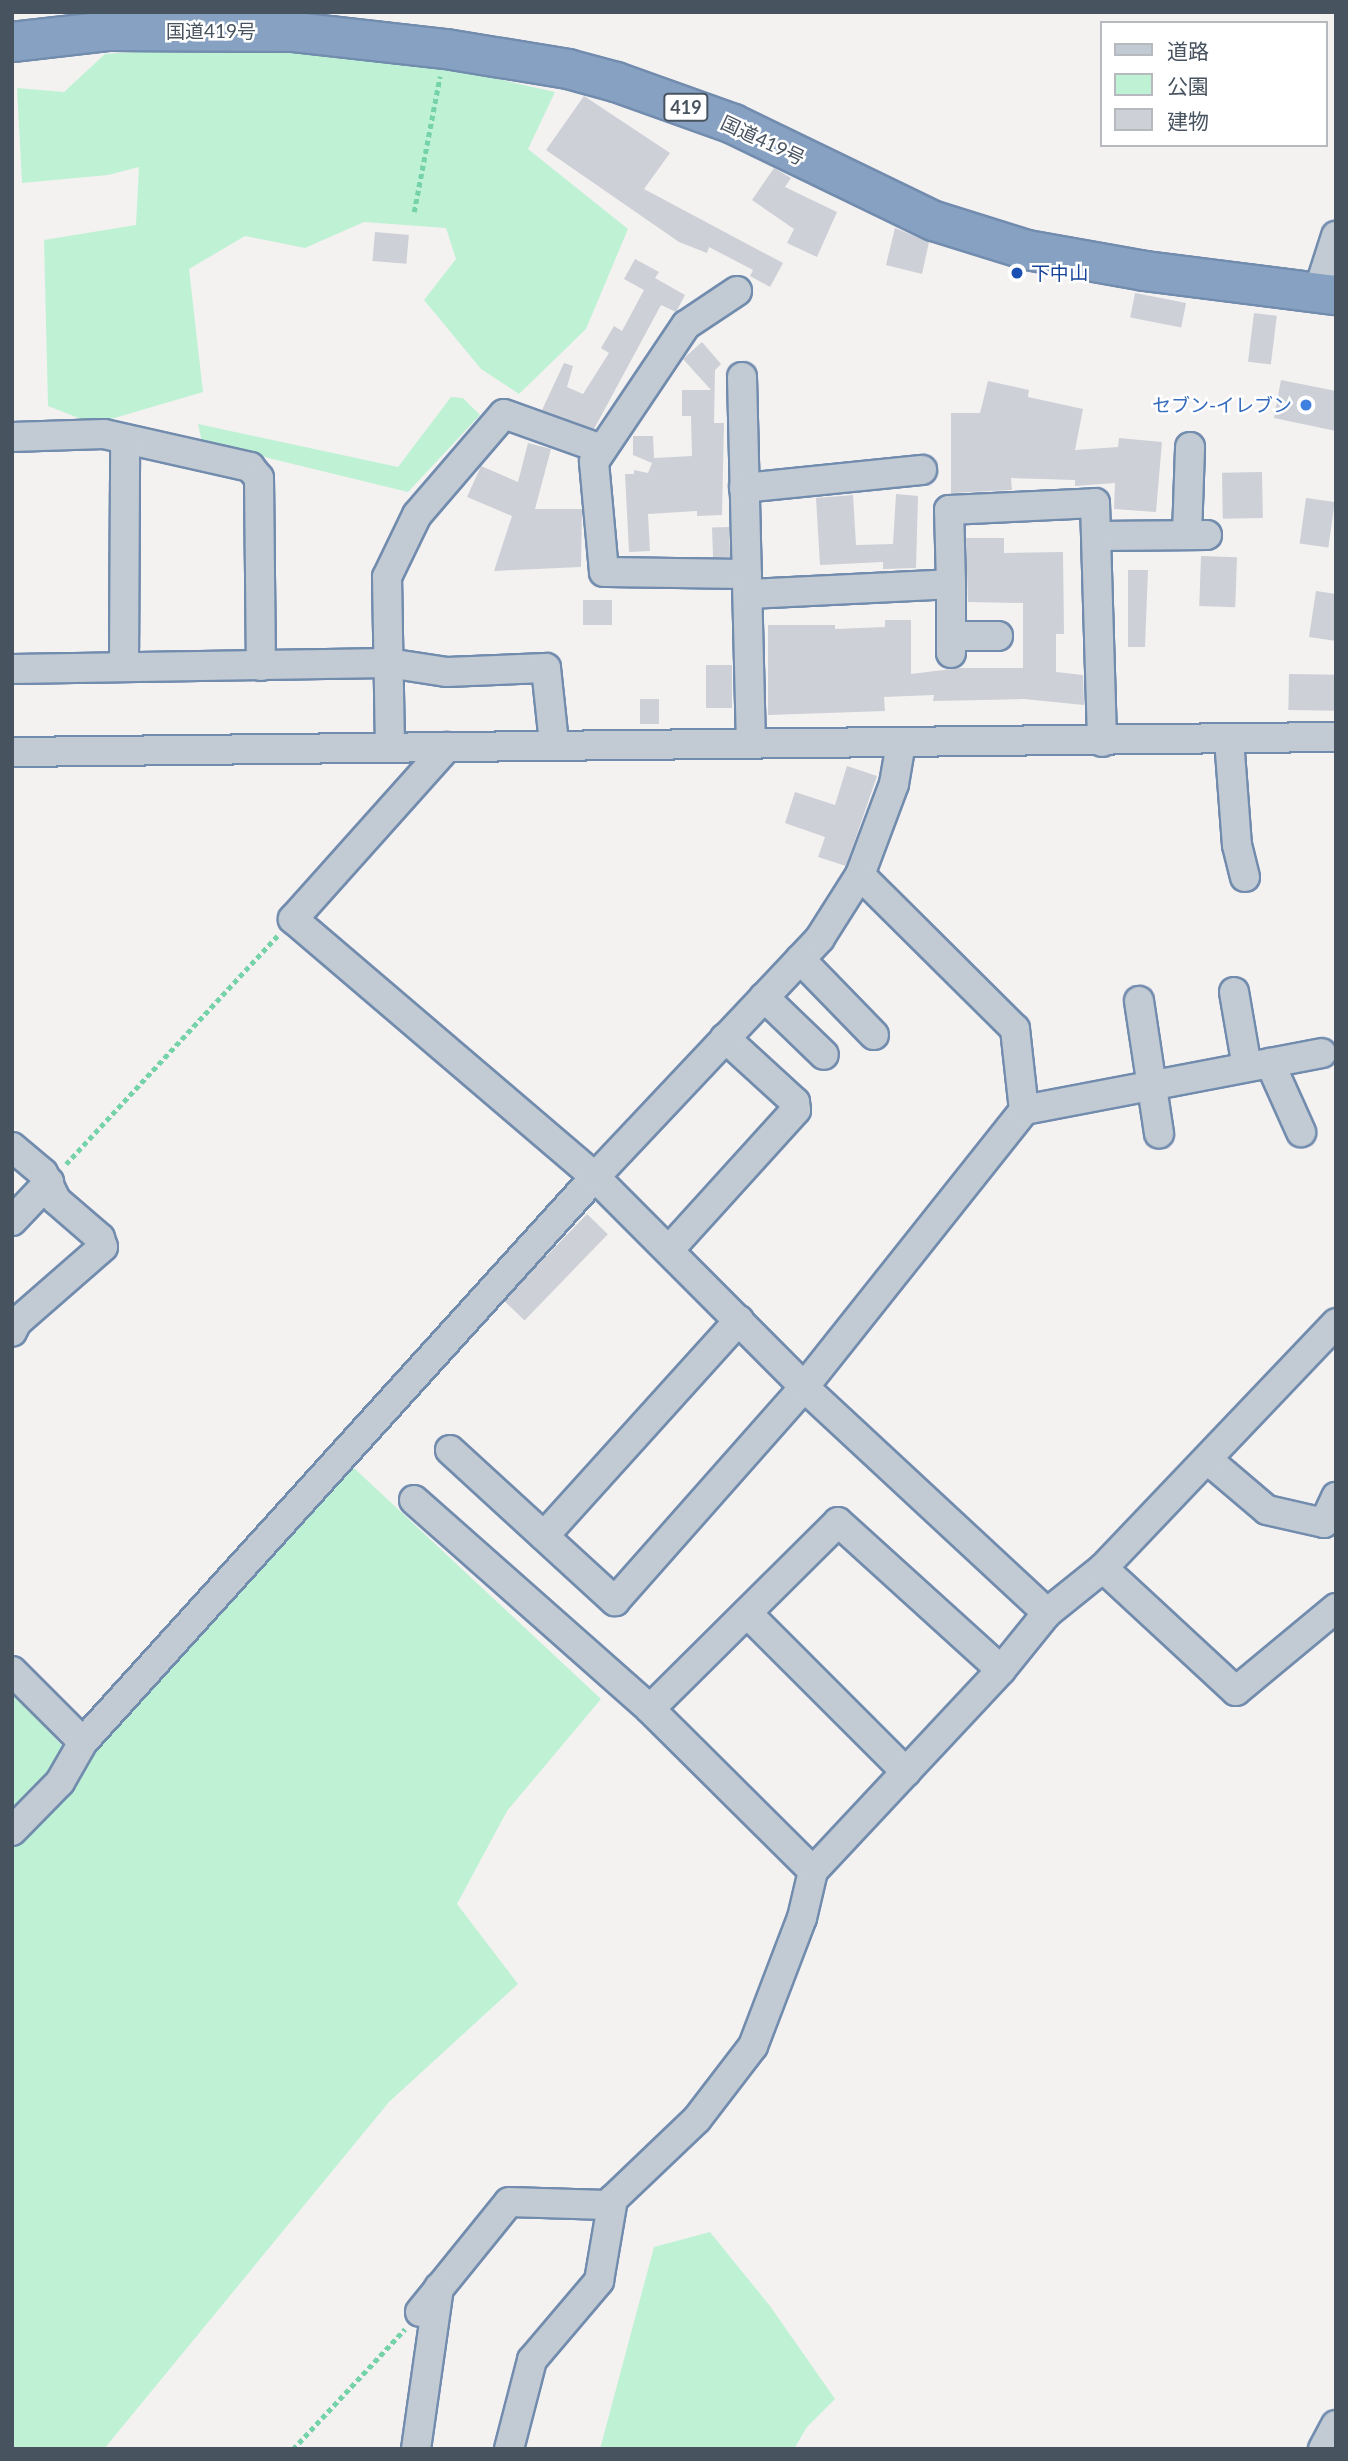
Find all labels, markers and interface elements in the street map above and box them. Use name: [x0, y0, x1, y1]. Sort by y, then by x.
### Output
street label: 国道419号: [166, 20, 256, 42]
legend: [1100, 21, 1327, 147]
text: 道路: [1167, 38, 1209, 63]
text: 公園: [1167, 73, 1209, 98]
road number: 419: [663, 92, 709, 122]
text: 建物: [1167, 108, 1209, 133]
street label: 国道419号: [717, 111, 809, 169]
place label: 下中山: [1031, 262, 1088, 284]
marker: 下中山: [1009, 265, 1025, 281]
place label: セブン-イレブン: [1152, 394, 1292, 416]
marker: セブン-イレブン: [1298, 397, 1314, 413]

